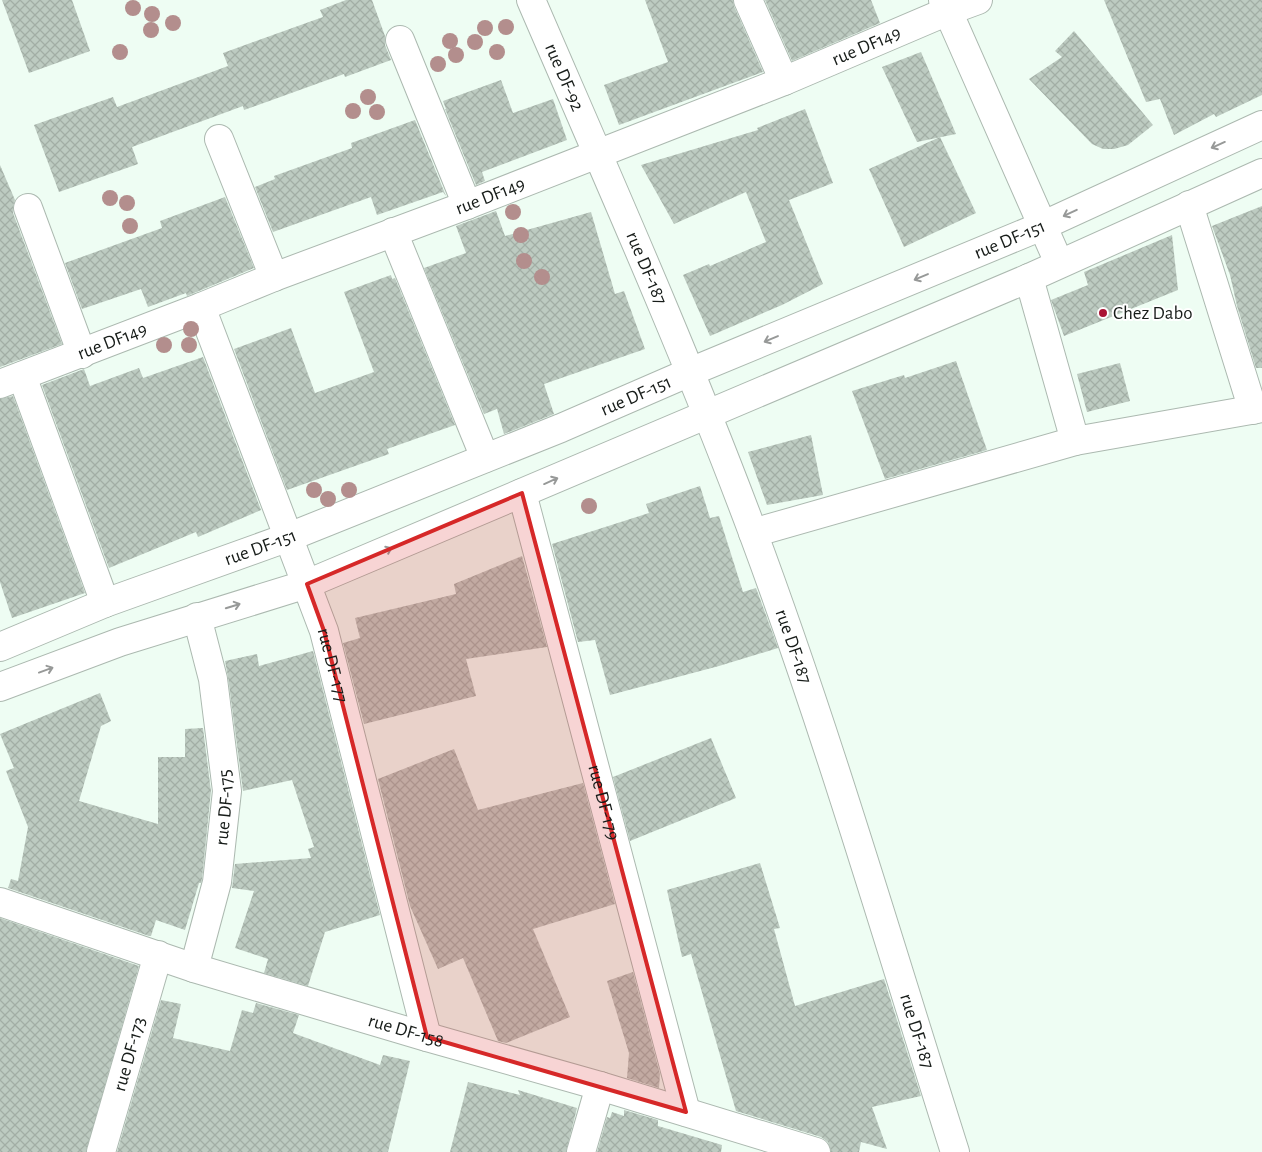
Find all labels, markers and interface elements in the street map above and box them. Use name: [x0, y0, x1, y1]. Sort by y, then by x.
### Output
street label: rue DF149: [829, 23, 904, 69]
street label: rue DF-92: [541, 40, 588, 114]
one-way arrow: [1211, 140, 1226, 150]
street label: rue DF149: [453, 174, 528, 218]
one-way arrow: [1063, 208, 1078, 218]
street label: rue DF-151: [971, 216, 1048, 263]
street label: rue DF-187: [623, 229, 671, 308]
one-way arrow: [913, 273, 928, 282]
place label: Chez Dabo: [1113, 304, 1193, 323]
marker: Chez Dabo: [1097, 307, 1109, 319]
street label: rue DF149: [75, 319, 150, 363]
one-way arrow: [763, 335, 779, 344]
street label: rue DF-151: [598, 372, 674, 419]
one-way arrow: [543, 475, 558, 485]
street label: rue DF-151: [222, 525, 299, 569]
one-way arrow: [377, 545, 392, 555]
one-way arrow: [224, 601, 240, 611]
street label: rue DF-187: [772, 607, 815, 686]
street label: rue DF-177: [314, 626, 351, 705]
one-way arrow: [37, 665, 53, 674]
street label: rue DF-179: [585, 762, 623, 842]
street label: rue DF-175: [212, 768, 237, 847]
street label: rue DF-187: [897, 991, 938, 1071]
street label: rue DF-158: [366, 1011, 446, 1051]
street label: rue DF-173: [110, 1015, 149, 1093]

